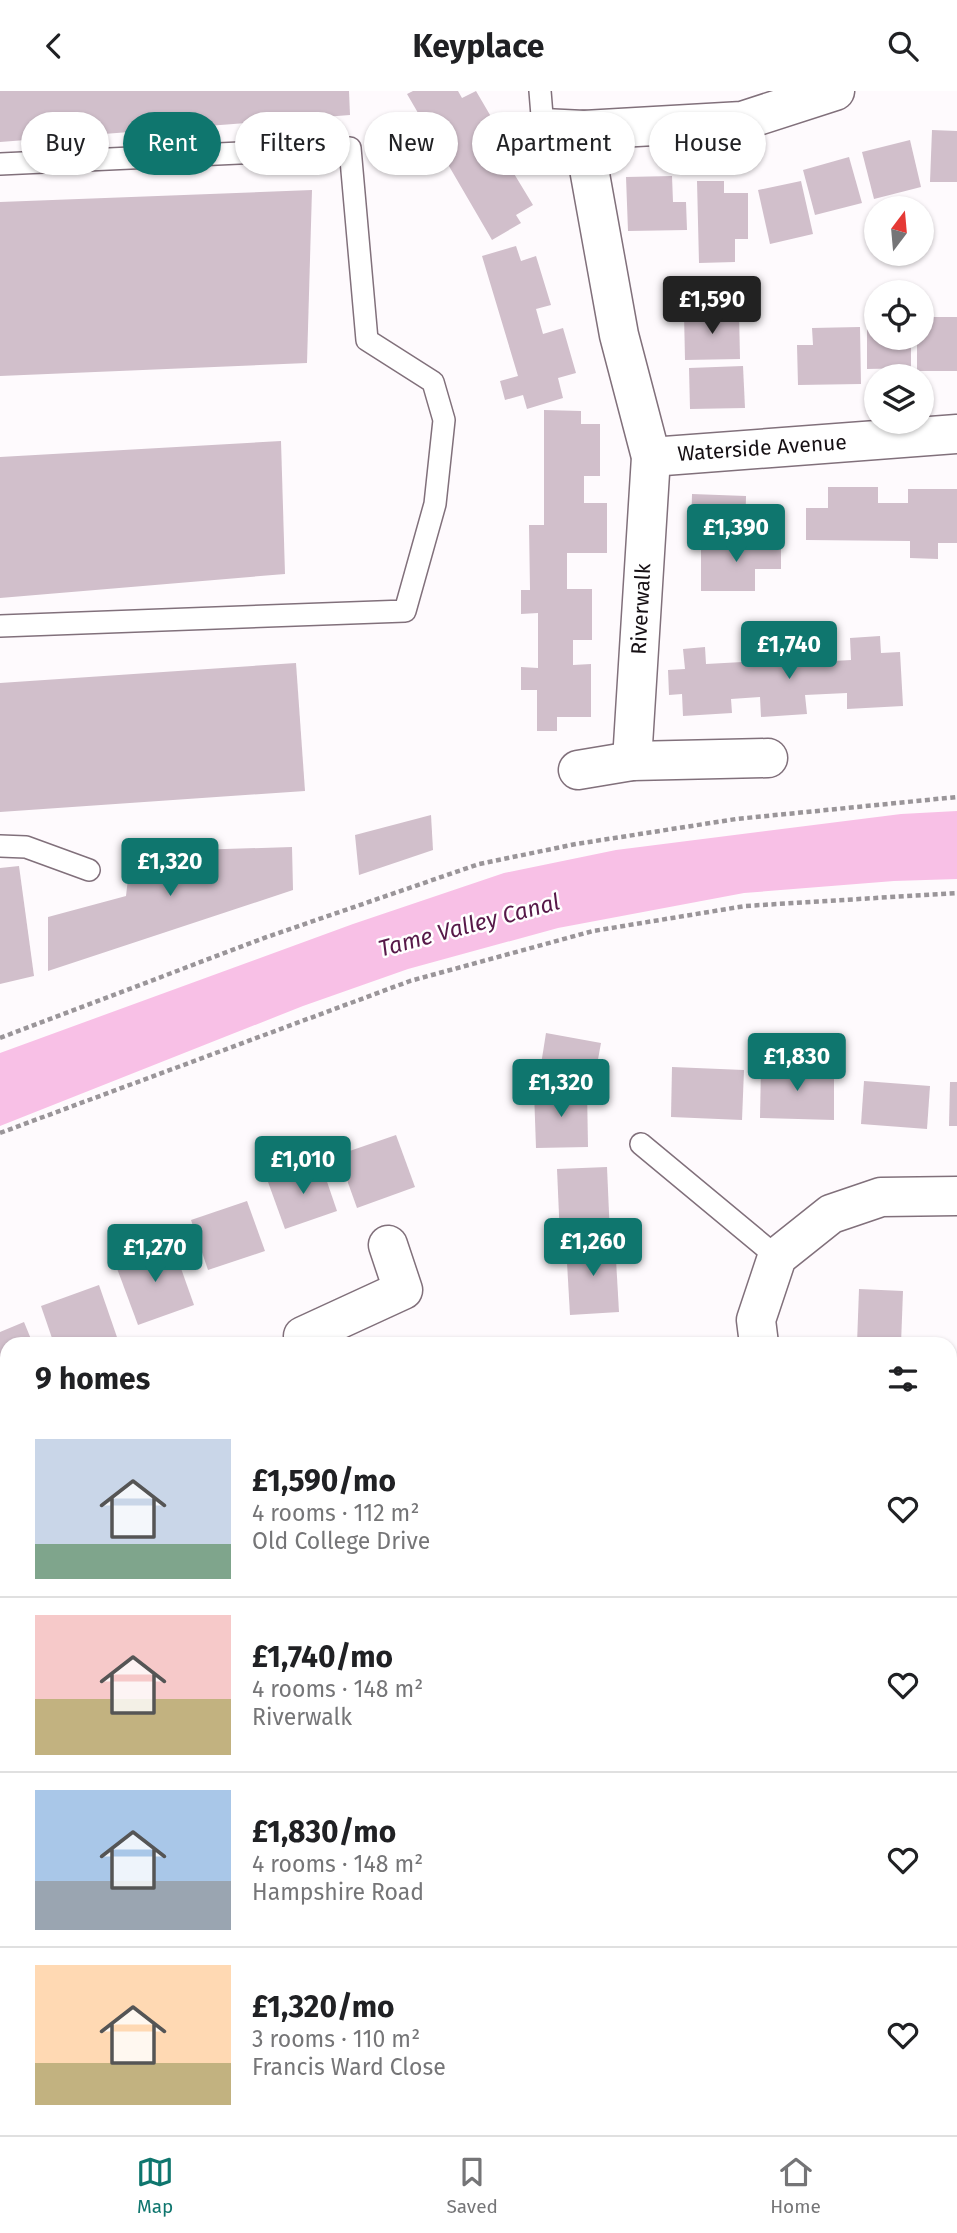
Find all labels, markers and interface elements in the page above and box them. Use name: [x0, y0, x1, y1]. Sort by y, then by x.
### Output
icon: back: [35, 27, 73, 65]
text: Keyplace: [412, 27, 545, 65]
icon: search: [884, 27, 922, 65]
chip: Buy: [21, 112, 109, 175]
chip: Rent: [123, 112, 221, 175]
chip: Filters: [235, 112, 350, 175]
chip: New: [364, 112, 458, 175]
chip: Apartment: [472, 112, 635, 175]
chip: House: [649, 112, 766, 175]
north arrow: [864, 196, 934, 266]
map controls: [864, 196, 934, 434]
pin: £1,590: [655, 277, 769, 336]
button: locate: [864, 280, 934, 350]
text: £1,590: [679, 285, 745, 313]
button: layers: [864, 364, 934, 434]
street label: Waterside Avenue: [676, 429, 848, 467]
pin: £1,390: [679, 505, 793, 564]
text: £1,390: [703, 513, 769, 541]
street label: Riverwalk: [626, 562, 656, 655]
pin: £1,740: [732, 621, 846, 681]
text: £1,740: [757, 630, 821, 658]
pin: £1,320: [113, 839, 227, 898]
text: £1,320: [137, 847, 203, 875]
water label: Tame Valley Canal: [375, 887, 563, 963]
pin: £1,830: [740, 1033, 854, 1093]
text: £1,830: [764, 1042, 830, 1070]
pin: £1,320: [504, 1059, 618, 1119]
text: £1,320: [528, 1068, 594, 1096]
pin: £1,010: [246, 1137, 360, 1196]
text: £1,010: [271, 1145, 335, 1173]
pin: £1,260: [536, 1219, 650, 1278]
pin: £1,270: [98, 1225, 212, 1284]
text: £1,260: [560, 1227, 626, 1255]
text: £1,270: [123, 1233, 187, 1261]
icon: filters: [884, 1360, 922, 1398]
text: 9 homes: [35, 1361, 150, 1397]
text: £1,590/mo: [252, 1463, 396, 1499]
icon: home: [91, 1467, 175, 1551]
icon: heart: [884, 1490, 922, 1528]
text: 4 rooms · 112 m²: [252, 1499, 419, 1527]
text: Old College Drive: [252, 1527, 430, 1555]
text: £1,740/mo: [252, 1639, 393, 1675]
icon: home: [91, 1643, 175, 1727]
icon: heart: [884, 1666, 922, 1704]
text: 4 rooms · 148 m²: [252, 1675, 423, 1703]
text: Riverwalk: [252, 1703, 352, 1731]
text: £1,830/mo: [252, 1814, 396, 1850]
icon: home: [91, 1818, 175, 1902]
icon: heart: [884, 1841, 922, 1879]
text: 4 rooms · 148 m²: [252, 1850, 423, 1878]
text: Hampshire Road: [252, 1878, 424, 1906]
text: £1,320/mo: [252, 1989, 395, 2025]
icon: home: [91, 1993, 175, 2077]
icon: heart: [884, 2016, 922, 2054]
text: 3 rooms · 110 m²: [252, 2025, 420, 2053]
text: Francis Ward Close: [252, 2053, 446, 2081]
tab: Map: [136, 2153, 174, 2218]
tab: Saved: [446, 2153, 498, 2218]
tab: Home: [770, 2153, 821, 2218]

